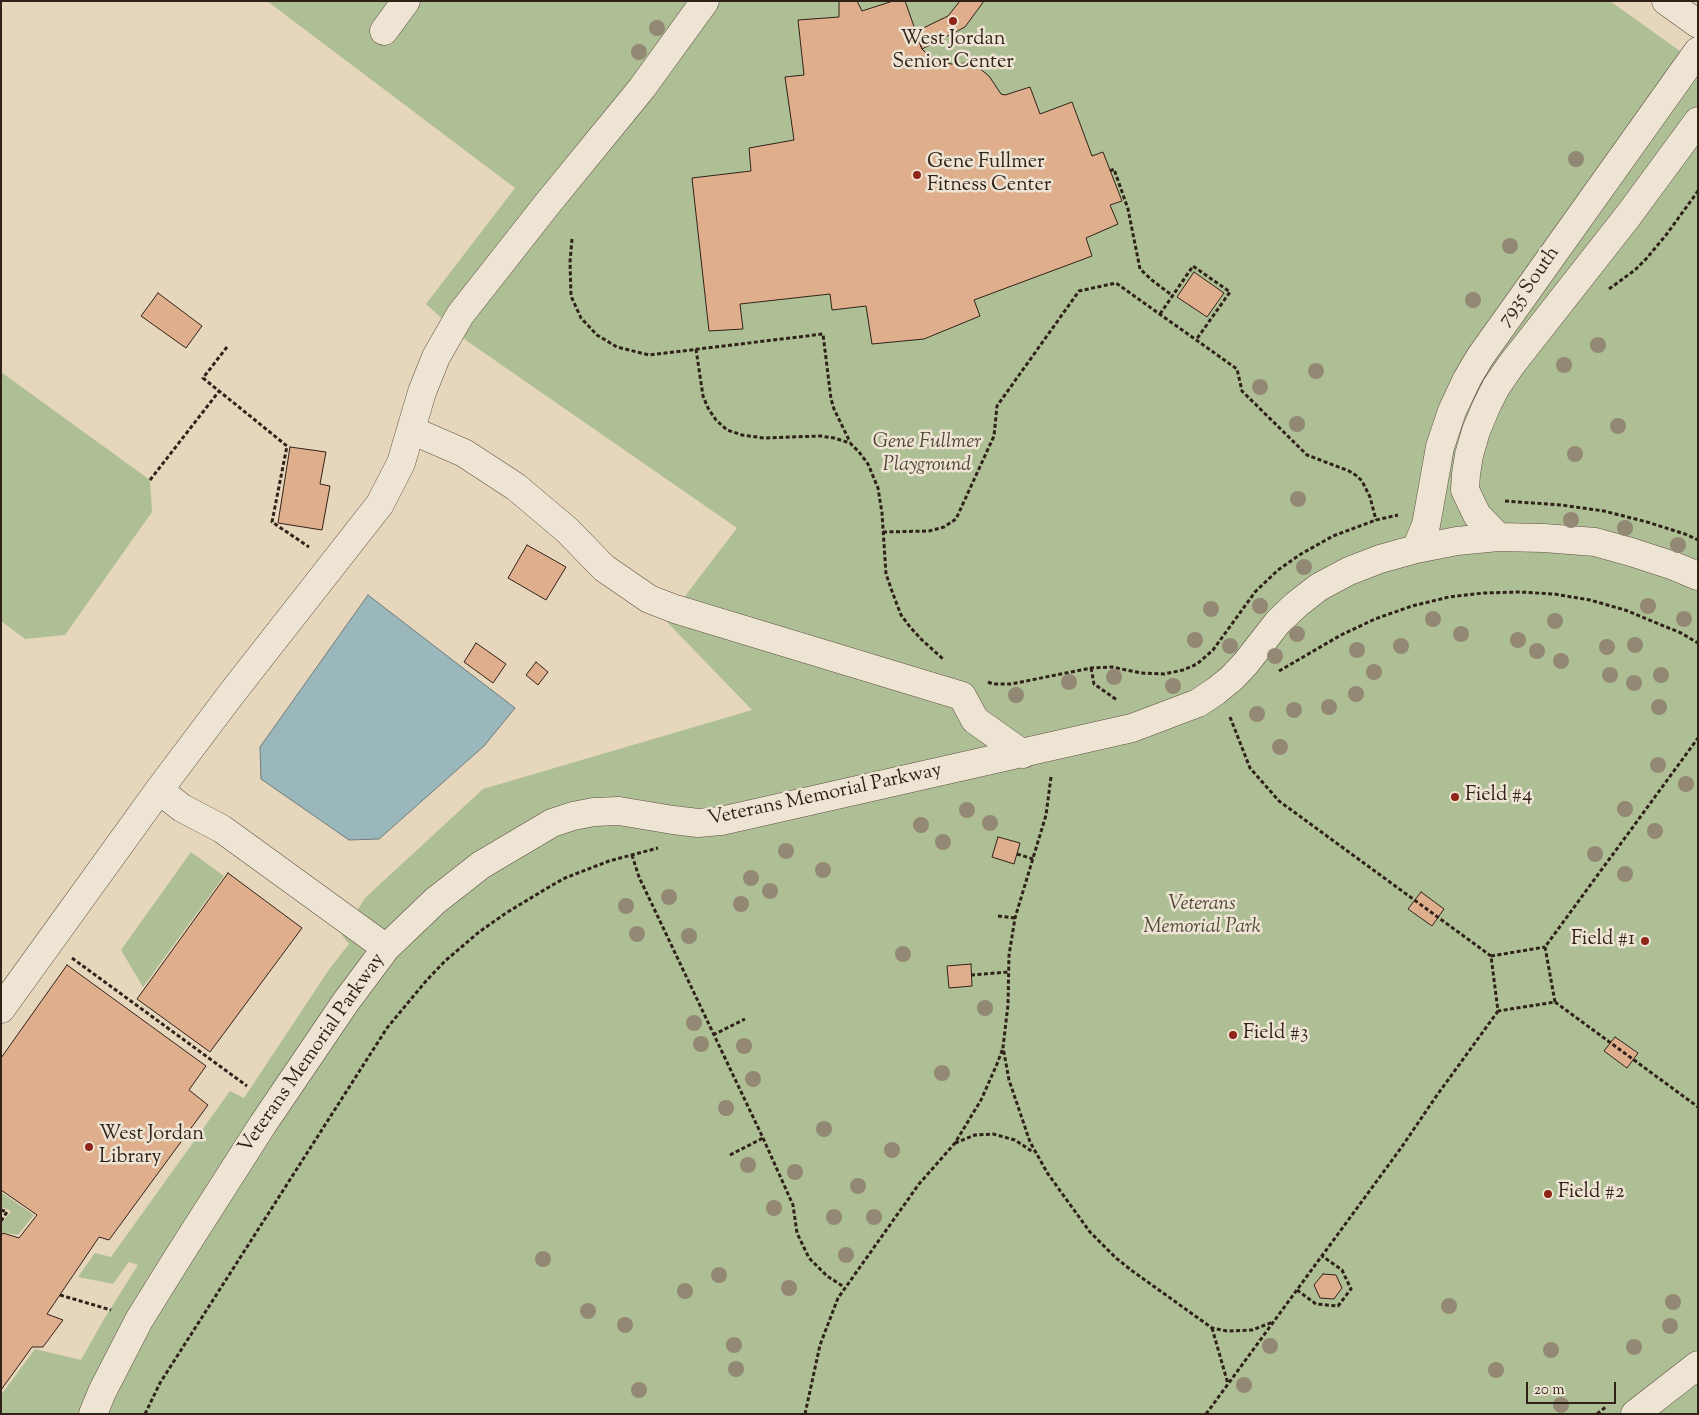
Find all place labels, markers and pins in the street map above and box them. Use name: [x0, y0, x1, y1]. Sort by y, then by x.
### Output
marker: West Jordan Senior Center: [947, 15, 959, 27]
place label: West Jordan Senior Center: [892, 29, 1014, 76]
place label: Gene Fullmer Fitness Center: [927, 152, 1051, 199]
marker: Gene Fullmer Fitness Center: [911, 169, 923, 181]
place label: Field #4: [1465, 785, 1532, 809]
marker: Field #4: [1449, 791, 1461, 803]
place label: Field #1: [1571, 929, 1635, 953]
marker: Field #1: [1639, 935, 1651, 947]
place label: Field #3: [1243, 1023, 1308, 1047]
marker: Field #3: [1227, 1029, 1239, 1041]
place label: West Jordan Library: [99, 1124, 204, 1171]
marker: West Jordan Library: [83, 1141, 95, 1153]
place label: Field #2: [1558, 1182, 1625, 1206]
marker: Field #2: [1542, 1188, 1554, 1200]

